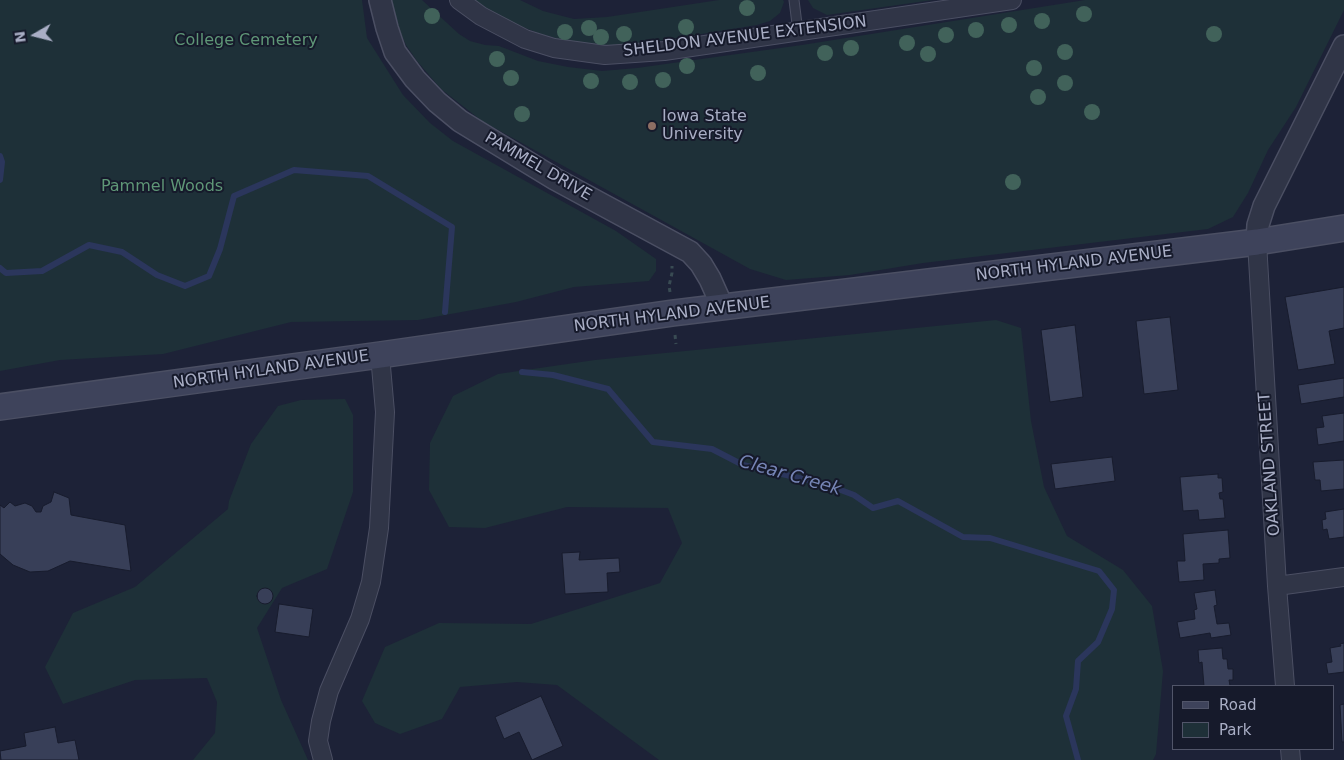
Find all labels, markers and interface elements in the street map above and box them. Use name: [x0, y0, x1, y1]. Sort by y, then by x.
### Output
north arrow: [10, 10, 60, 60]
street label: SHELDON AVENUE EXTENSION: [622, 13, 868, 61]
text: N: [11, 30, 29, 44]
park label: College Cemetery: [174, 31, 318, 51]
place label: Iowa State University: [662, 107, 747, 145]
marker: Iowa State University: [646, 120, 658, 132]
street label: PAMMEL DRIVE: [481, 129, 595, 205]
park label: Pammel Woods: [101, 177, 223, 197]
street label: NORTH HYLAND AVENUE: [975, 242, 1173, 286]
street label: NORTH HYLAND AVENUE: [573, 293, 771, 337]
street label: NORTH HYLAND AVENUE: [172, 347, 370, 393]
street label: OAKLAND STREET: [1255, 391, 1285, 537]
water label: Clear Creek: [736, 451, 844, 501]
legend: [1172, 685, 1334, 750]
text: Road: [1219, 696, 1257, 714]
text: Park: [1219, 721, 1251, 739]

